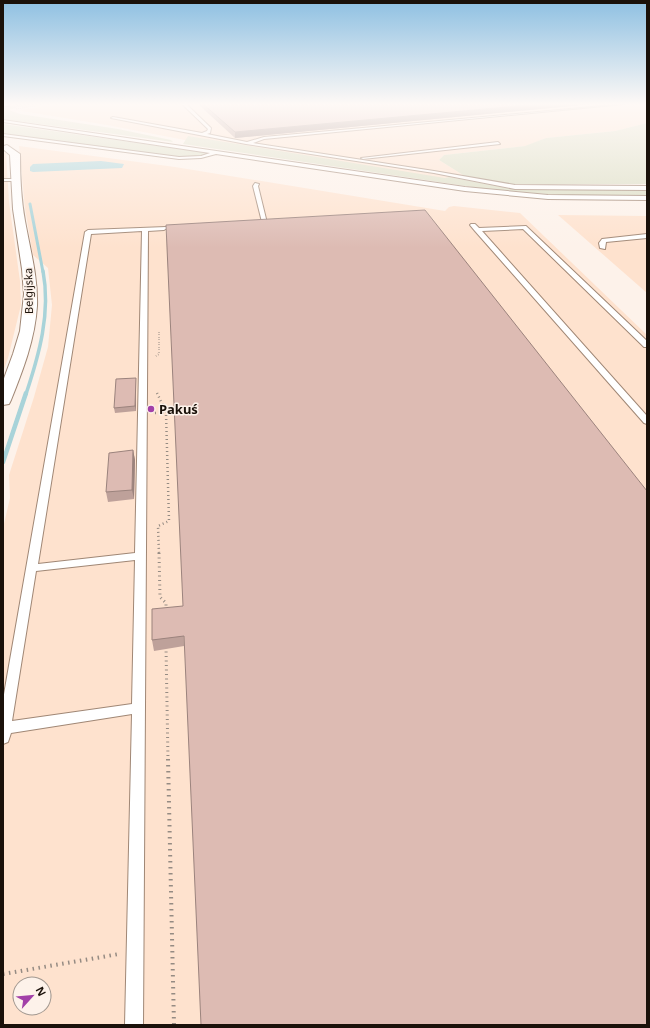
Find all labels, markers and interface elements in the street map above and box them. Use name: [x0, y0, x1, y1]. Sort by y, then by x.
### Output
street label: Belgijska: [20, 268, 36, 314]
place label: Pakuś: [159, 400, 198, 418]
marker: Pakuś: [146, 404, 156, 414]
north arrow: [12, 976, 52, 1016]
text: N: [33, 984, 50, 999]

